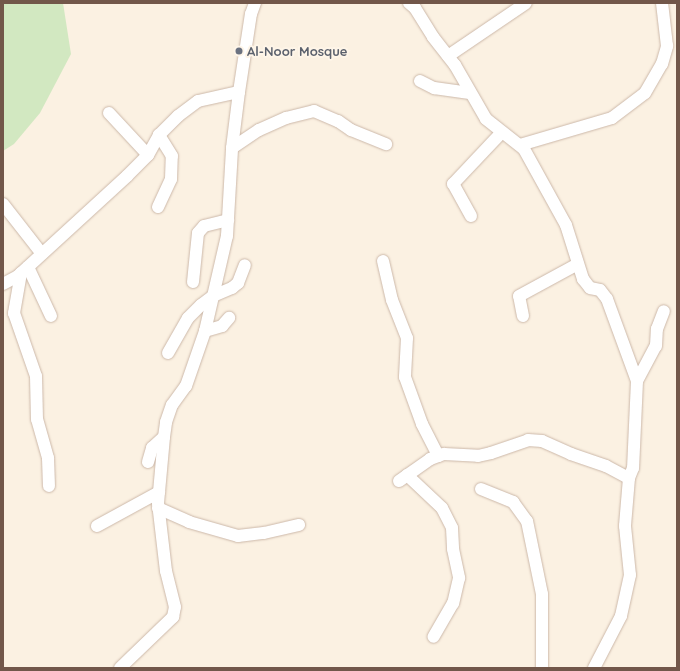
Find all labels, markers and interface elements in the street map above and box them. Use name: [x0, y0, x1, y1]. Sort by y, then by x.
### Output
place label: Al-Noor Mosque: [247, 43, 348, 59]
marker: Al-Noor Mosque: [234, 46, 244, 56]

